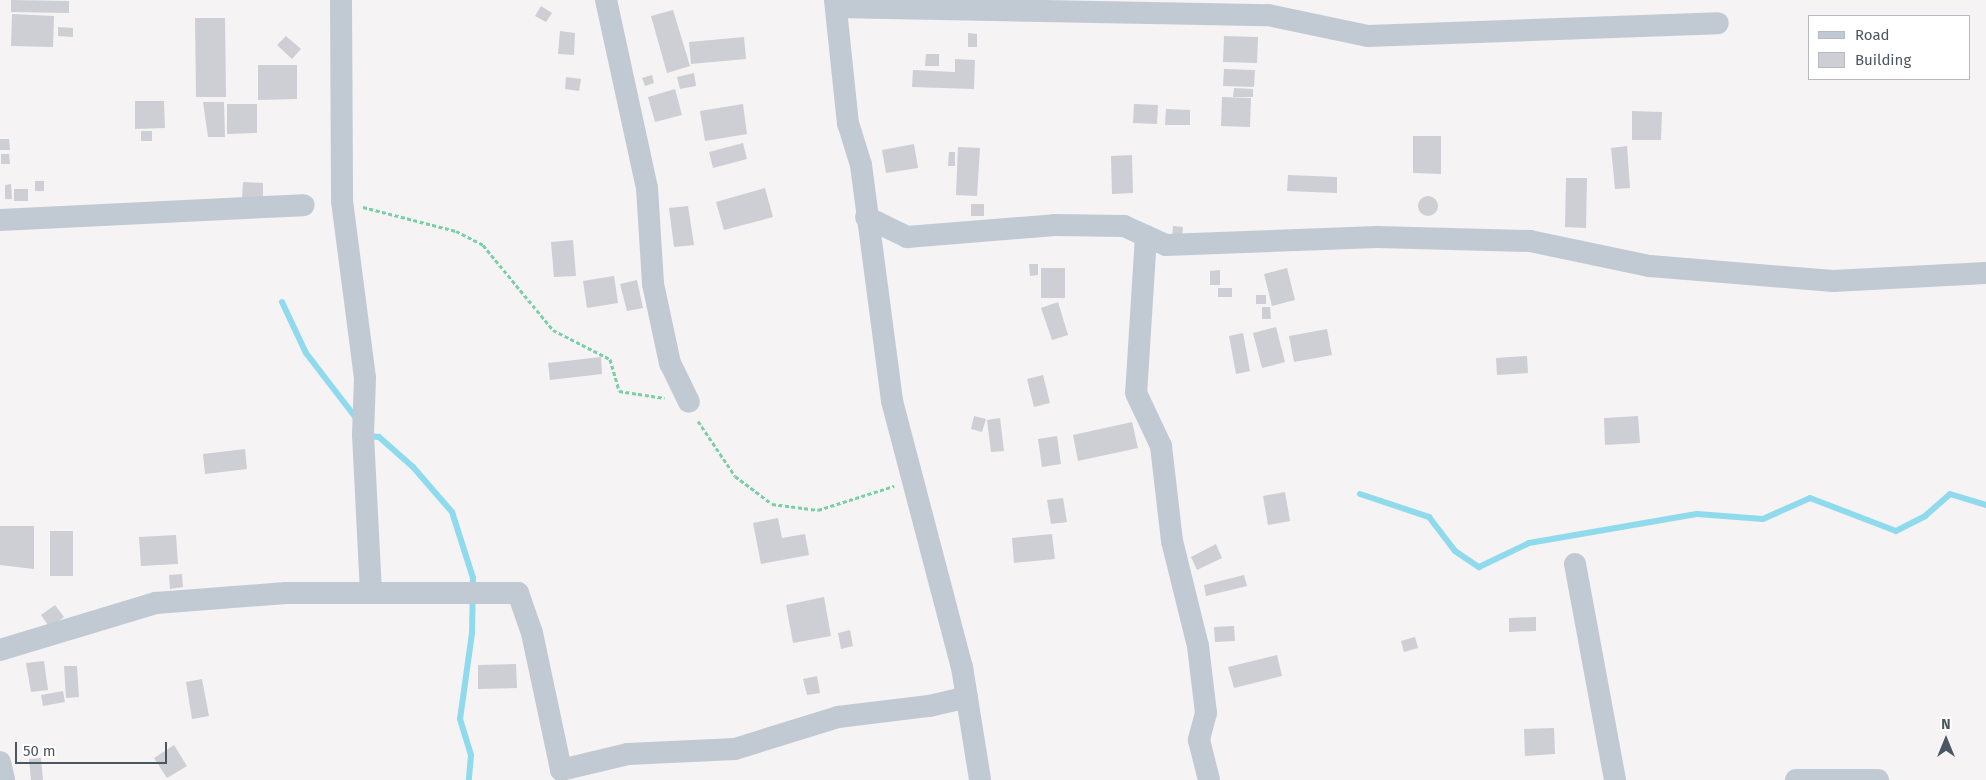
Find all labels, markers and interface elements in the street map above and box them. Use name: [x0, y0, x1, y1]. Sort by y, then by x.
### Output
legend: [1808, 15, 1971, 80]
text: Road: [1855, 26, 1890, 44]
text: Building: [1855, 51, 1911, 69]
north arrow: [1921, 715, 1971, 765]
text: N: [1941, 716, 1951, 733]
scale bar: [18, 732, 170, 764]
text: 50 m: [23, 742, 56, 760]

